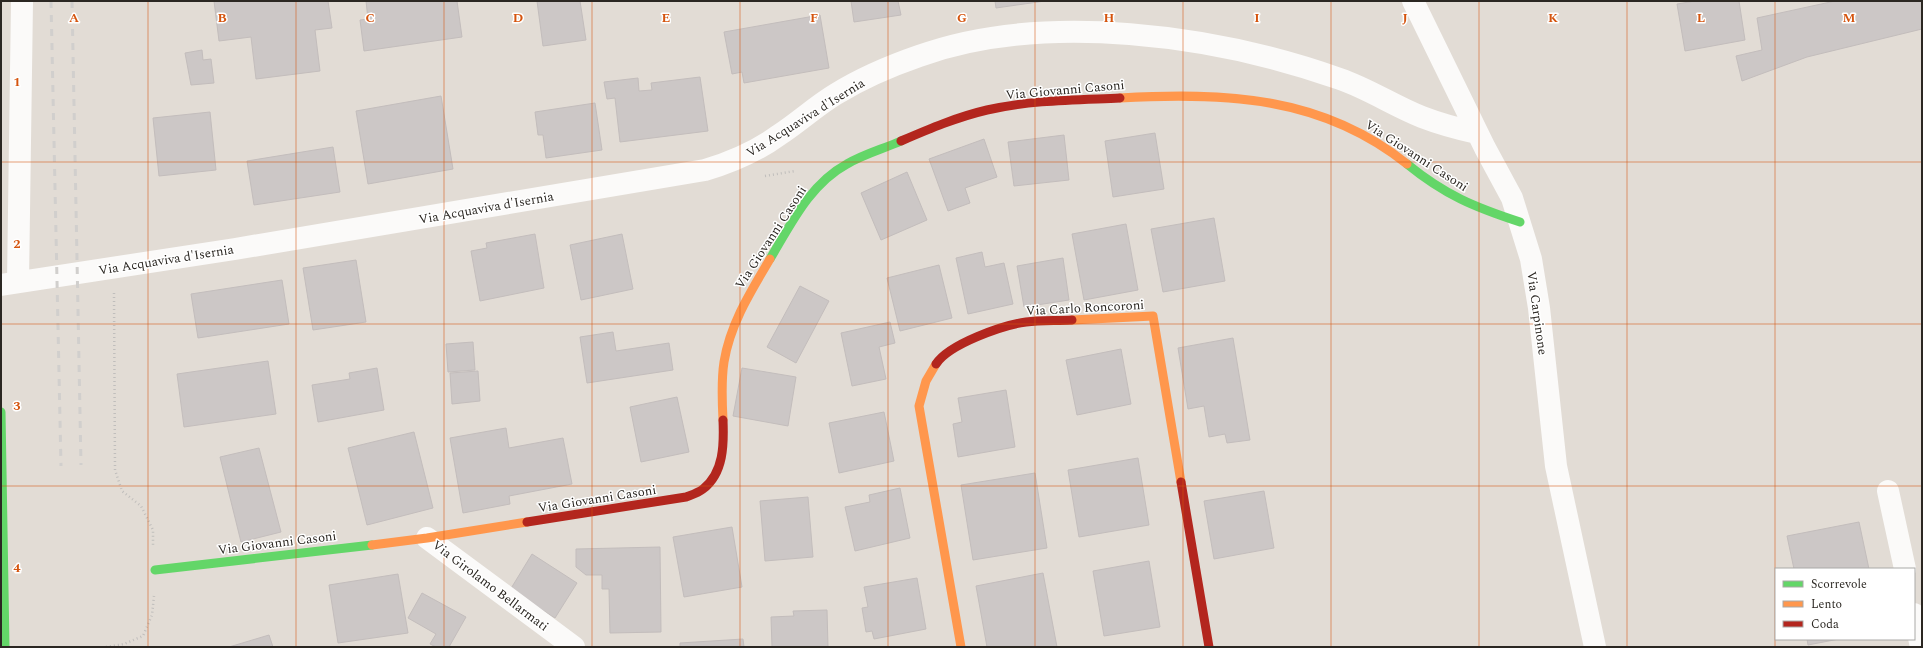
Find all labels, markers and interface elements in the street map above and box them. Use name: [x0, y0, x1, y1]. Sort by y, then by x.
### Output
text: A: [69, 8, 79, 28]
text: B: [217, 8, 227, 28]
text: C: [365, 8, 375, 28]
text: D: [513, 8, 523, 28]
text: E: [662, 8, 671, 28]
text: F: [810, 8, 818, 28]
text: G: [957, 8, 967, 28]
text: H: [1104, 8, 1115, 28]
text: I: [1254, 8, 1260, 28]
text: J: [1402, 8, 1408, 28]
text: K: [1548, 8, 1558, 28]
text: L: [1697, 8, 1705, 28]
text: M: [1843, 8, 1856, 28]
text: 1: [13, 72, 21, 92]
street label: Via Acquaviva d'Isernia: [742, 73, 869, 163]
street label: Via Giovanni Casoni: [1005, 75, 1125, 105]
street label: Via Giovanni Casoni: [1361, 115, 1472, 197]
street label: Via Giovanni Casoni: [730, 182, 812, 293]
street label: Via Acquaviva d'Isernia: [417, 186, 556, 230]
text: 2: [13, 234, 21, 254]
street label: Via Acquaviva d'Isernia: [97, 239, 236, 281]
street label: Via Carpinone: [1521, 270, 1553, 356]
street label: Via Carlo Roncoroni: [1025, 295, 1145, 321]
text: 3: [13, 396, 21, 416]
street label: Via Giovanni Casoni: [537, 480, 658, 518]
street label: Via Giovanni Casoni: [217, 526, 338, 560]
street label: Via Girolamo Bellarmati: [428, 535, 553, 636]
text: 4: [13, 558, 21, 578]
legend: [1775, 568, 1915, 640]
text: Scorrevole: [1811, 575, 1867, 594]
text: Lento: [1811, 595, 1842, 614]
text: Coda: [1811, 615, 1839, 634]

